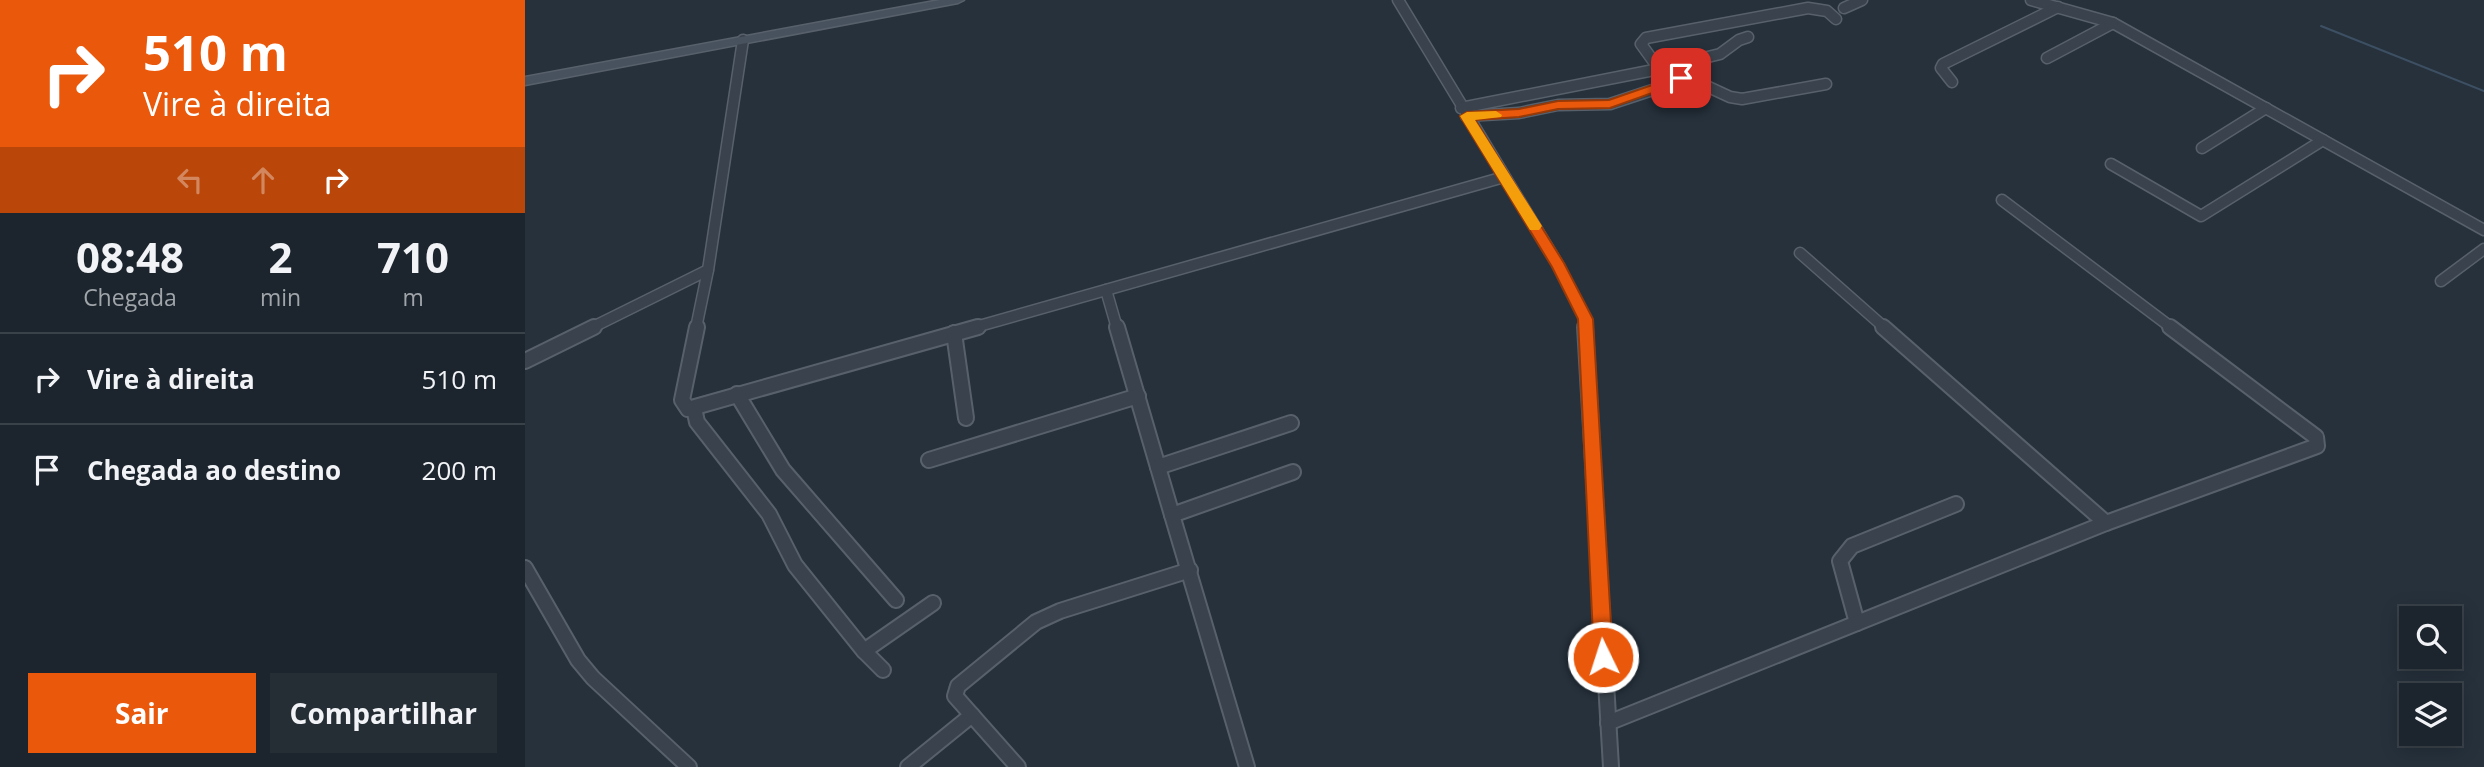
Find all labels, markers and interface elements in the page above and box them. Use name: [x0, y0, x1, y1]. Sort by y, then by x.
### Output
text: 510 m: [143, 19, 288, 85]
icon: right: [28, 28, 119, 119]
pin: [1651, 48, 1711, 108]
icon: arrive: [1662, 59, 1700, 97]
text: Vire à direita: [143, 82, 332, 125]
icon: left: [171, 161, 209, 199]
icon: ahead: [244, 161, 282, 199]
icon: right: [317, 161, 355, 199]
text: 08:48: [76, 228, 184, 285]
text: 2: [268, 228, 293, 285]
text: 710: [377, 228, 449, 285]
text: Chegada: [83, 281, 177, 313]
text: min: [260, 281, 301, 313]
text: m: [402, 281, 424, 313]
icon: right: [28, 360, 66, 398]
text: Vire à direita: [87, 361, 255, 397]
text: 510 m: [422, 361, 497, 397]
icon: arrive: [28, 451, 66, 489]
text: Chegada ao destino: [87, 452, 341, 488]
text: 200 m: [422, 452, 497, 488]
map controls: [2399, 606, 2462, 746]
button: search: [2399, 606, 2462, 669]
position arrow: [1566, 620, 1640, 694]
button: Sair: [28, 673, 256, 753]
button: Compartilhar: [270, 673, 497, 753]
button: layers: [2399, 683, 2462, 746]

